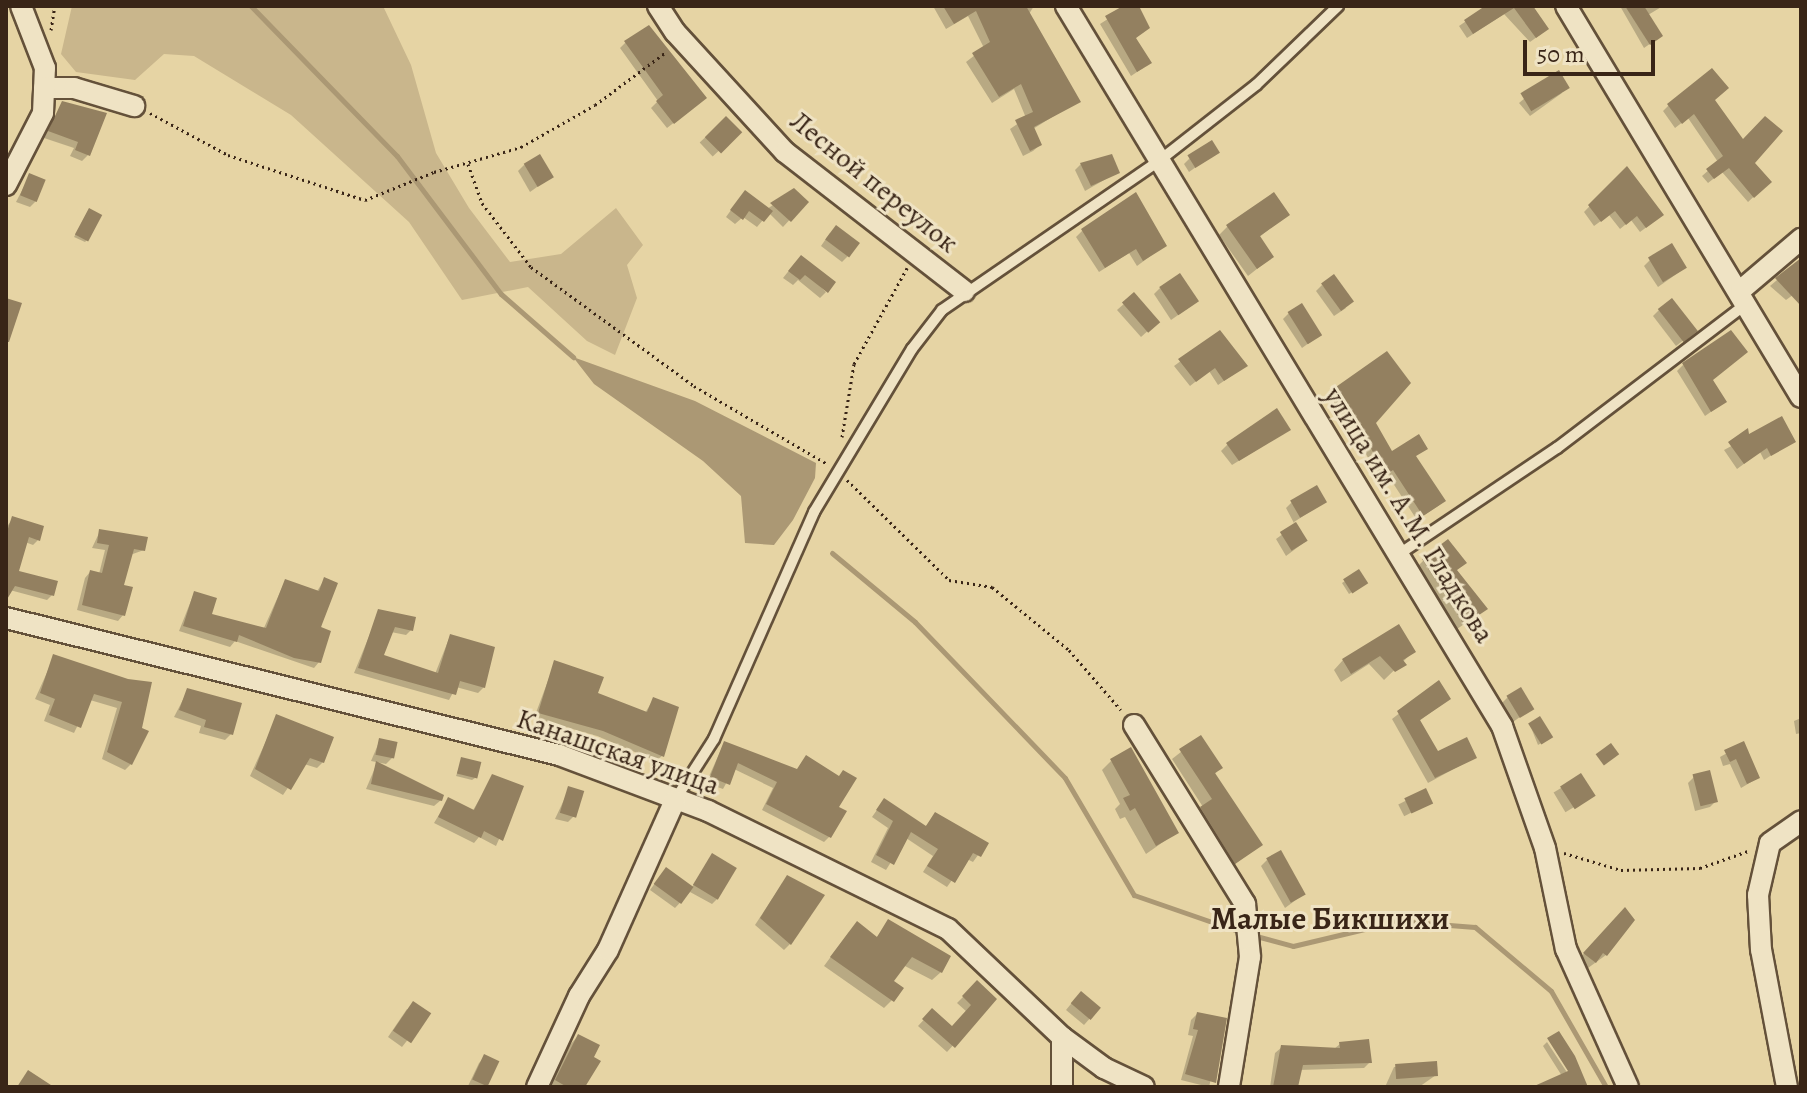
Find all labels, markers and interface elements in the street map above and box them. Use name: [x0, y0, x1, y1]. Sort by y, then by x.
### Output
scale bar: [1527, 24, 1659, 74]
text: 50 m: [1537, 38, 1585, 70]
street label: Лесной переулок: [783, 104, 965, 260]
street label: улица им. А.М. Гладкова: [1316, 380, 1502, 650]
street label: Канашская улица: [512, 702, 724, 802]
district label: Малые Бикшихи: [1211, 899, 1449, 937]

